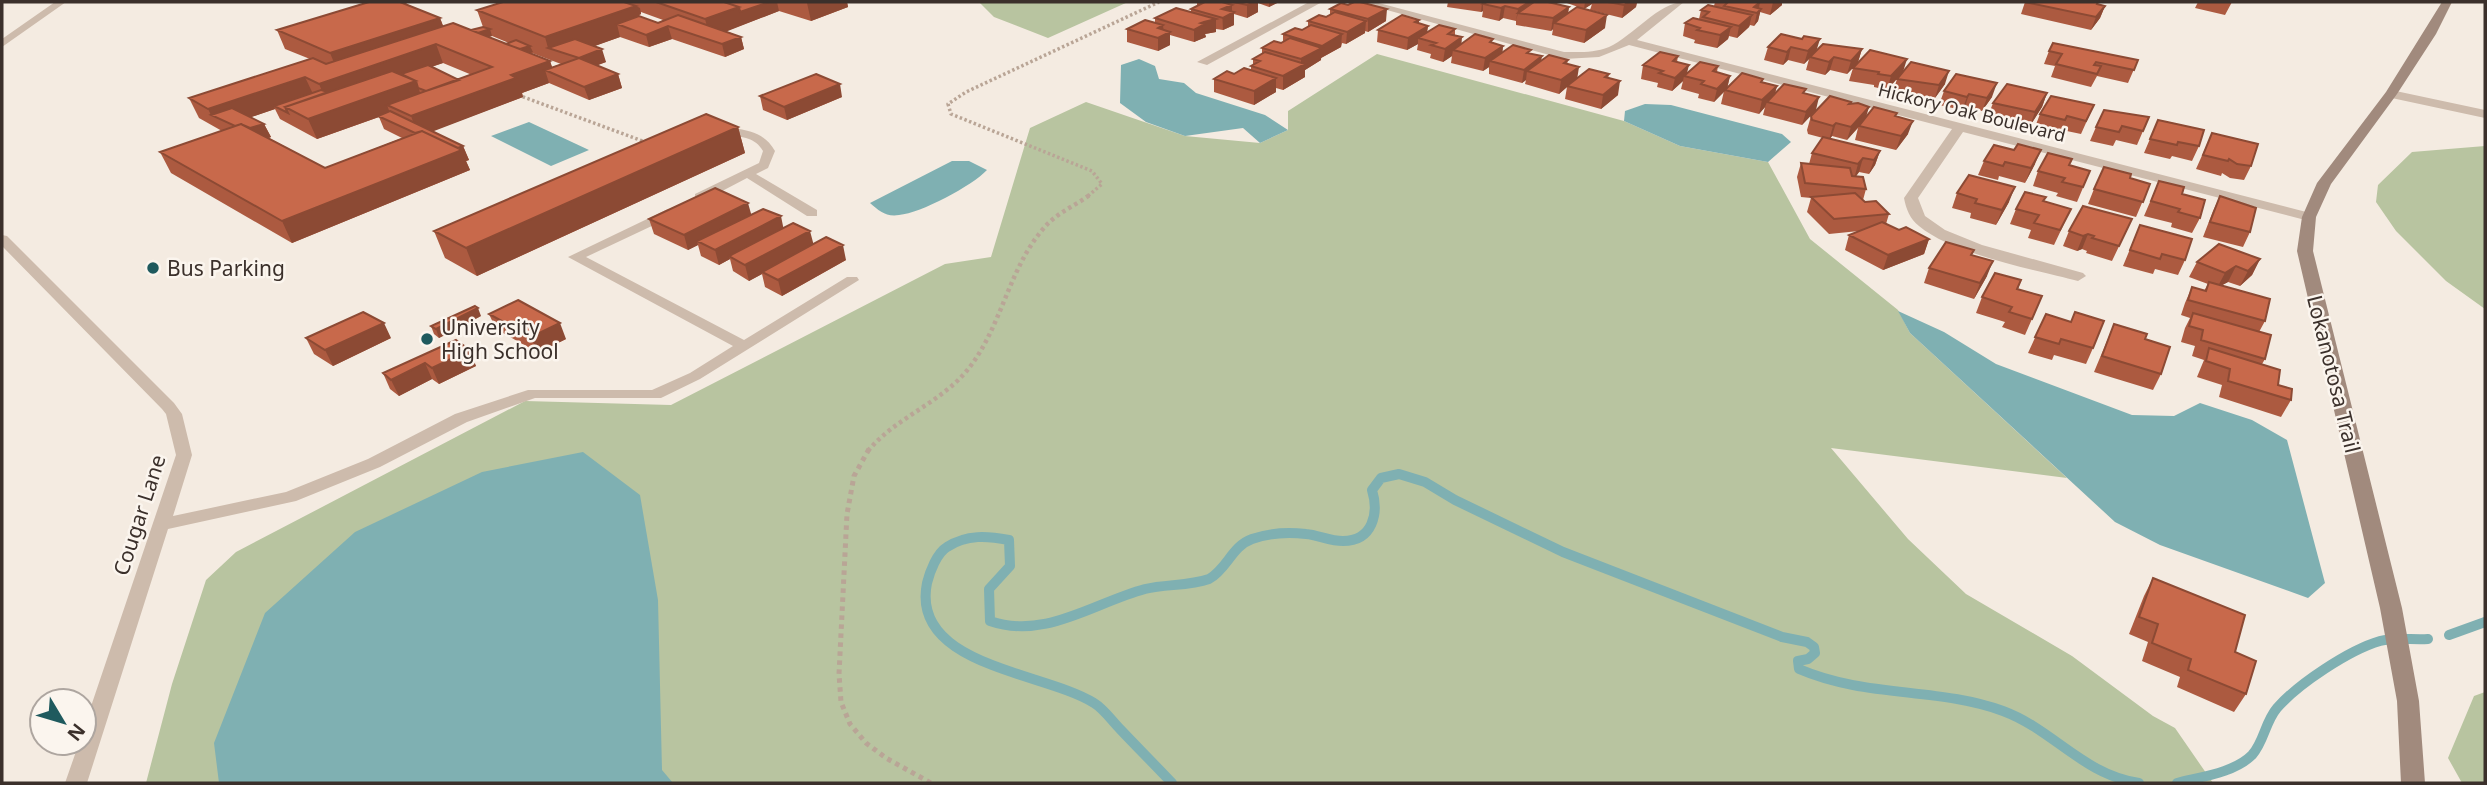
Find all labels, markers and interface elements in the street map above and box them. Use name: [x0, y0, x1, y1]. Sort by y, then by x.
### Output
street label: Hickory Oak Boulevard: [1876, 77, 2068, 147]
place label: Bus Parking: [167, 254, 285, 282]
marker: Bus Parking: [145, 260, 161, 276]
street label: Lokanotosa Trail: [2301, 292, 2367, 456]
place label: University High School: [441, 313, 559, 365]
marker: University High School: [419, 331, 435, 347]
street label: Cougar Lane: [106, 451, 172, 579]
north arrow: [28, 687, 98, 757]
text: N: [61, 718, 91, 747]

